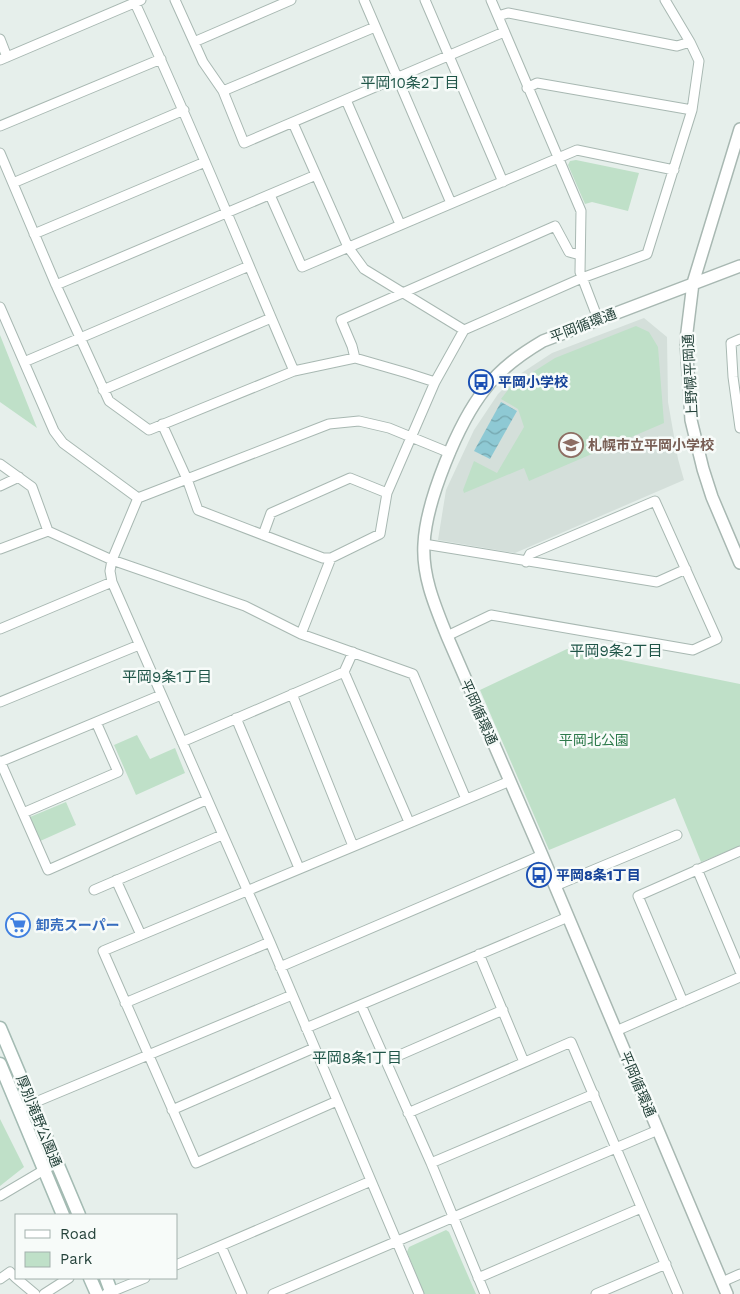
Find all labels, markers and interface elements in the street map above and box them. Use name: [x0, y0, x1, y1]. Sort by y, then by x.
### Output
district label: 平岡10条2丁目: [361, 74, 459, 92]
street label: 平岡循環通: [547, 305, 619, 345]
street label: 上野幌平岡通: [680, 334, 700, 418]
bus stop icon: 平岡小学校: [468, 369, 494, 395]
place label: 平岡小学校: [498, 374, 568, 390]
school or university icon: 札幌市立平岡小学校: [558, 432, 584, 458]
place label: 札幌市立平岡小学校: [588, 437, 714, 453]
district label: 平岡9条2丁目: [569, 642, 663, 660]
district label: 平岡9条1丁目: [122, 668, 212, 686]
street label: 平岡循環通: [457, 677, 501, 747]
park label: 平岡北公園: [559, 732, 629, 748]
bus stop icon: 平岡8条1丁目: [526, 862, 552, 888]
place label: 平岡8条1丁目: [556, 867, 641, 883]
supermarket icon: 卸売スーパー: [5, 912, 31, 938]
place label: 卸売スーパー: [36, 917, 120, 933]
district label: 平岡8条1丁目: [312, 1049, 402, 1067]
street label: 平岡循環通: [617, 1049, 659, 1119]
street label: 厚別滝野公園通: [13, 1073, 65, 1169]
legend: [15, 1214, 178, 1279]
text: Road: [60, 1225, 97, 1243]
text: Park: [60, 1250, 93, 1268]

